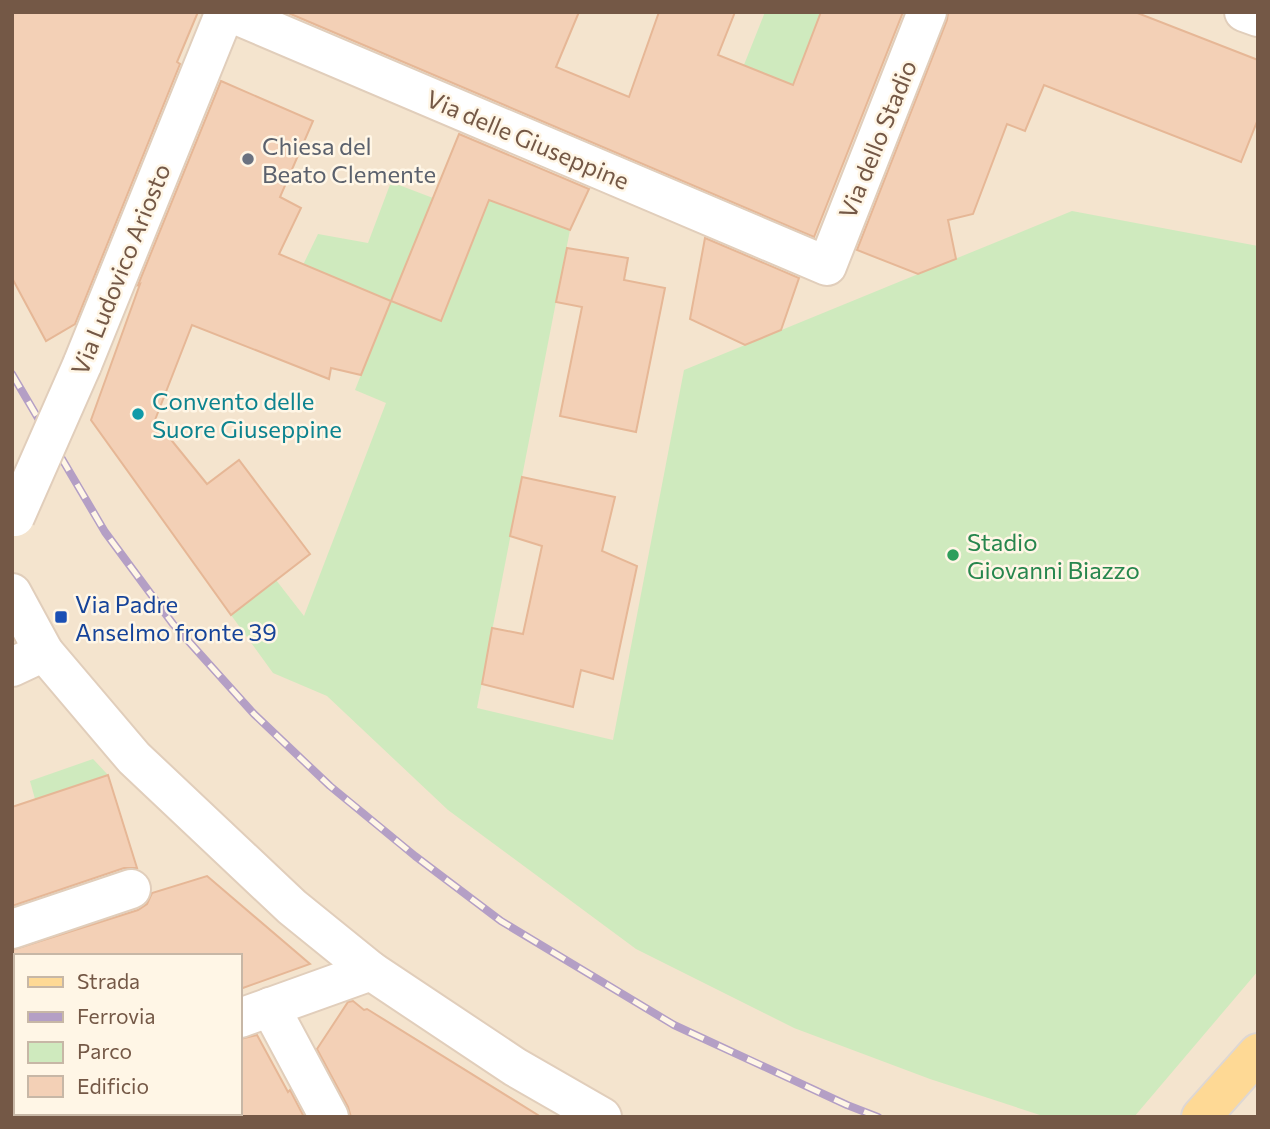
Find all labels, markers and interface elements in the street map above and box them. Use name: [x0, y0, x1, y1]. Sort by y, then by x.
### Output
street label: Via dello Stadio: [832, 56, 922, 222]
street label: Via delle Giuseppine: [422, 83, 634, 195]
place label: Chiesa del Beato Clemente: [262, 131, 436, 188]
marker: Chiesa del Beato Clemente: [240, 151, 256, 167]
street label: Via Ludovico Ariosto: [64, 159, 176, 379]
place label: Convento delle Suore Giuseppine: [152, 386, 342, 443]
marker: Convento delle Suore Giuseppine: [130, 406, 146, 422]
place label: Stadio Giovanni Biazzo: [967, 527, 1140, 584]
marker: Stadio Giovanni Biazzo: [945, 547, 961, 563]
place label: Via Padre Anselmo fronte 39: [75, 589, 277, 646]
marker: Via Padre Anselmo fronte 39: [53, 609, 69, 625]
legend: [14, 954, 242, 1115]
text: Strada: [77, 968, 140, 993]
text: Ferrovia: [77, 1003, 155, 1028]
text: Parco: [77, 1038, 132, 1063]
text: Edificio: [77, 1073, 149, 1098]

